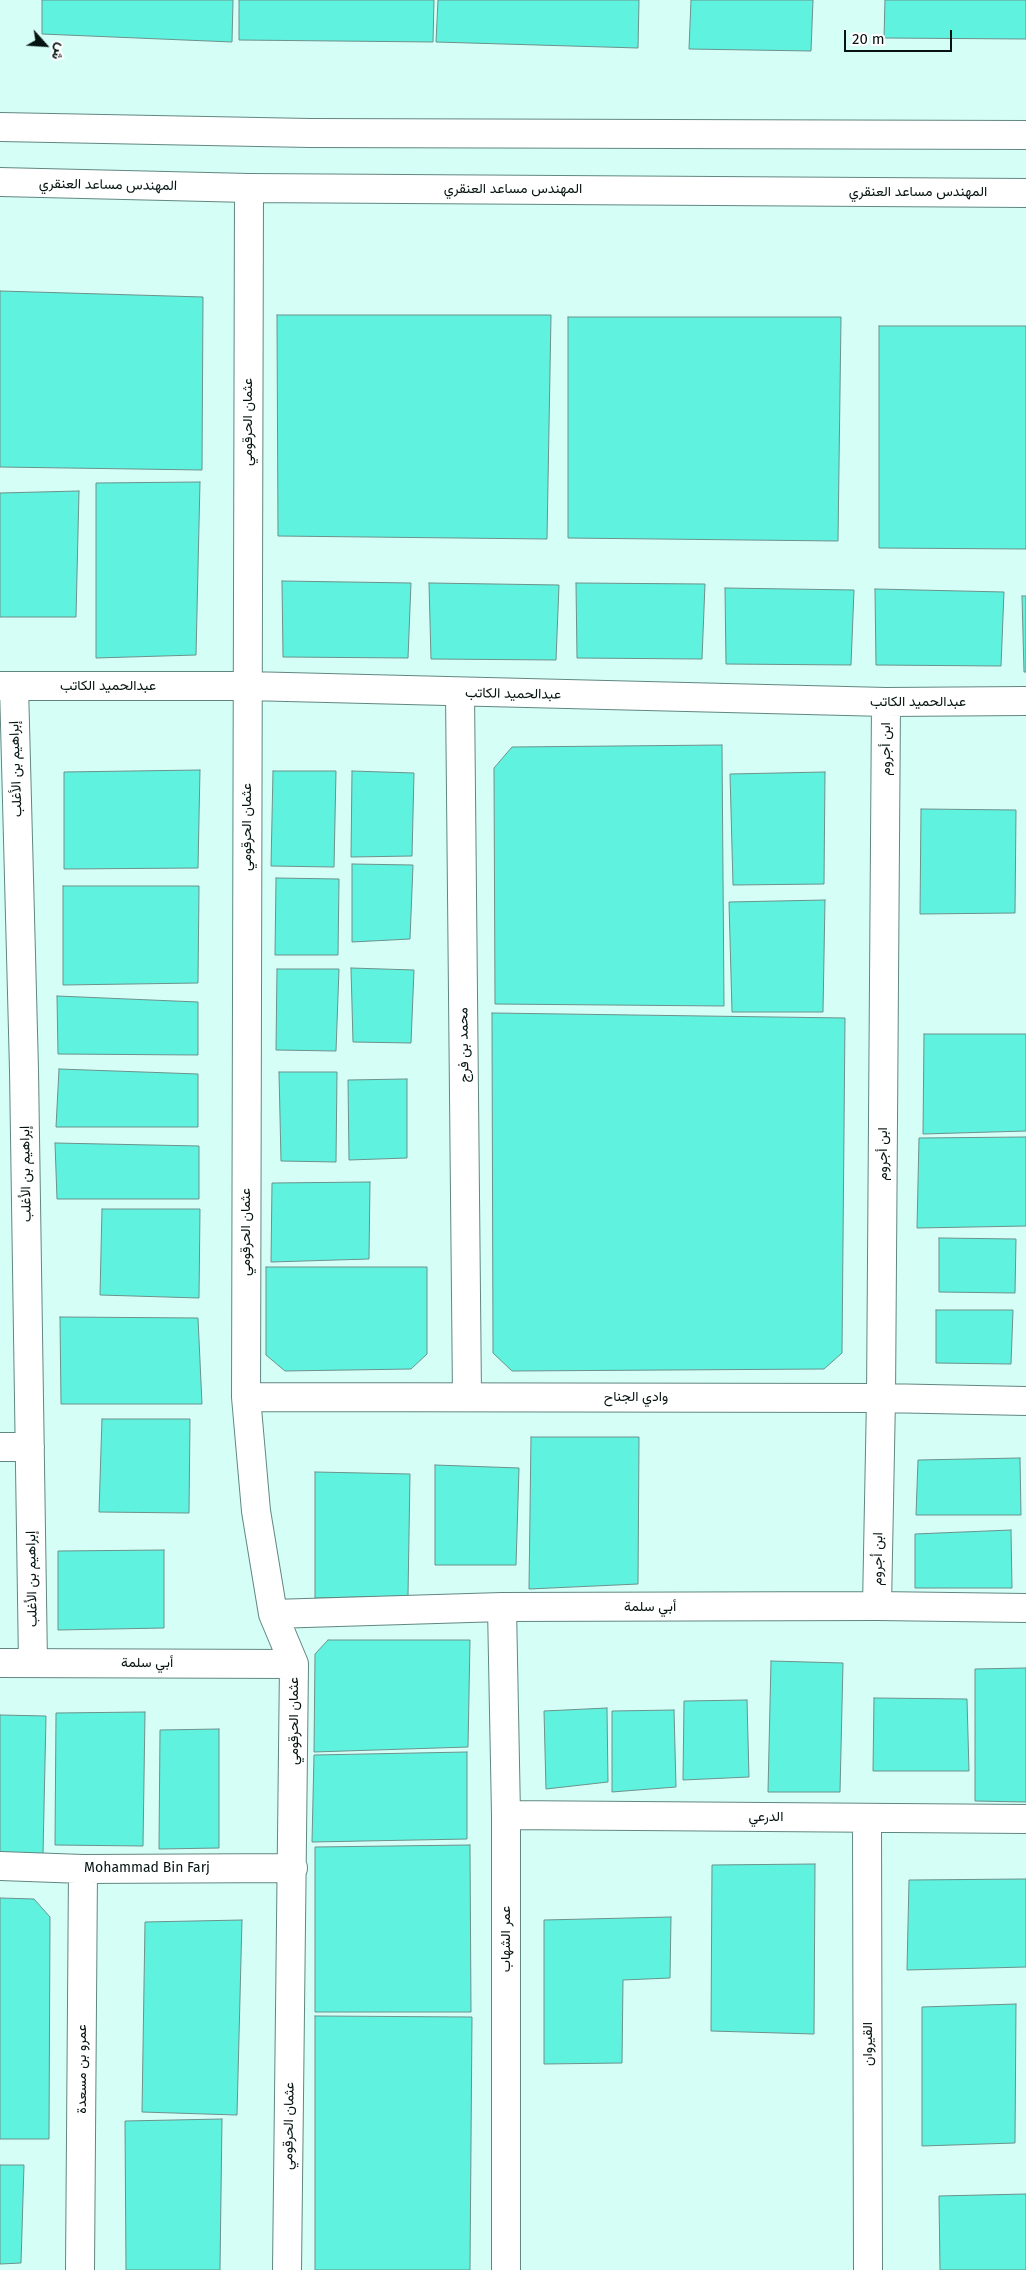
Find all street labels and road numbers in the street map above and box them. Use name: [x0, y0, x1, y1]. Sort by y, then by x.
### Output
street label: المهندس مساعد العنقري: [39, 175, 177, 195]
street label: المهندس مساعد العنقري: [444, 181, 582, 197]
street label: المهندس مساعد العنقري: [849, 184, 987, 200]
street label: عثمان الحرقومي: [240, 378, 256, 466]
street label: عبدالحميد الكاتب: [60, 678, 156, 694]
street label: عبدالحميد الكاتب: [465, 685, 561, 703]
street label: عبدالحميد الكاتب: [870, 694, 966, 710]
street label: إبراهيم بن الأغلب: [6, 721, 26, 817]
street label: ابن أجروم: [878, 722, 894, 776]
street label: عثمان الحرقومي: [239, 783, 255, 871]
street label: محمد بن فرج: [455, 1007, 473, 1083]
street label: إبراهيم بن الأغلب: [17, 1126, 35, 1222]
street label: ابن أجروم: [875, 1127, 891, 1181]
street label: عثمان الحرقومي: [238, 1188, 254, 1276]
street label: وادي الجناح: [604, 1389, 668, 1405]
street label: إبراهيم بن الأغلب: [23, 1531, 41, 1627]
street label: ابن أجروم: [869, 1532, 887, 1586]
street label: أبي سلمة: [624, 1599, 676, 1615]
street label: أبي سلمة: [121, 1655, 173, 1671]
street label: عثمان الحرقومي: [286, 1677, 302, 1765]
street label: الدرعي: [749, 1809, 783, 1825]
street label: Mohammad Bin Farj: [84, 1860, 210, 1876]
street label: عمر الشهاب: [498, 1906, 514, 1972]
street label: القيروان: [860, 2022, 876, 2066]
street label: عمرو بن مسعدة: [74, 2024, 90, 2114]
street label: عثمان الحرقومي: [280, 2082, 298, 2170]

